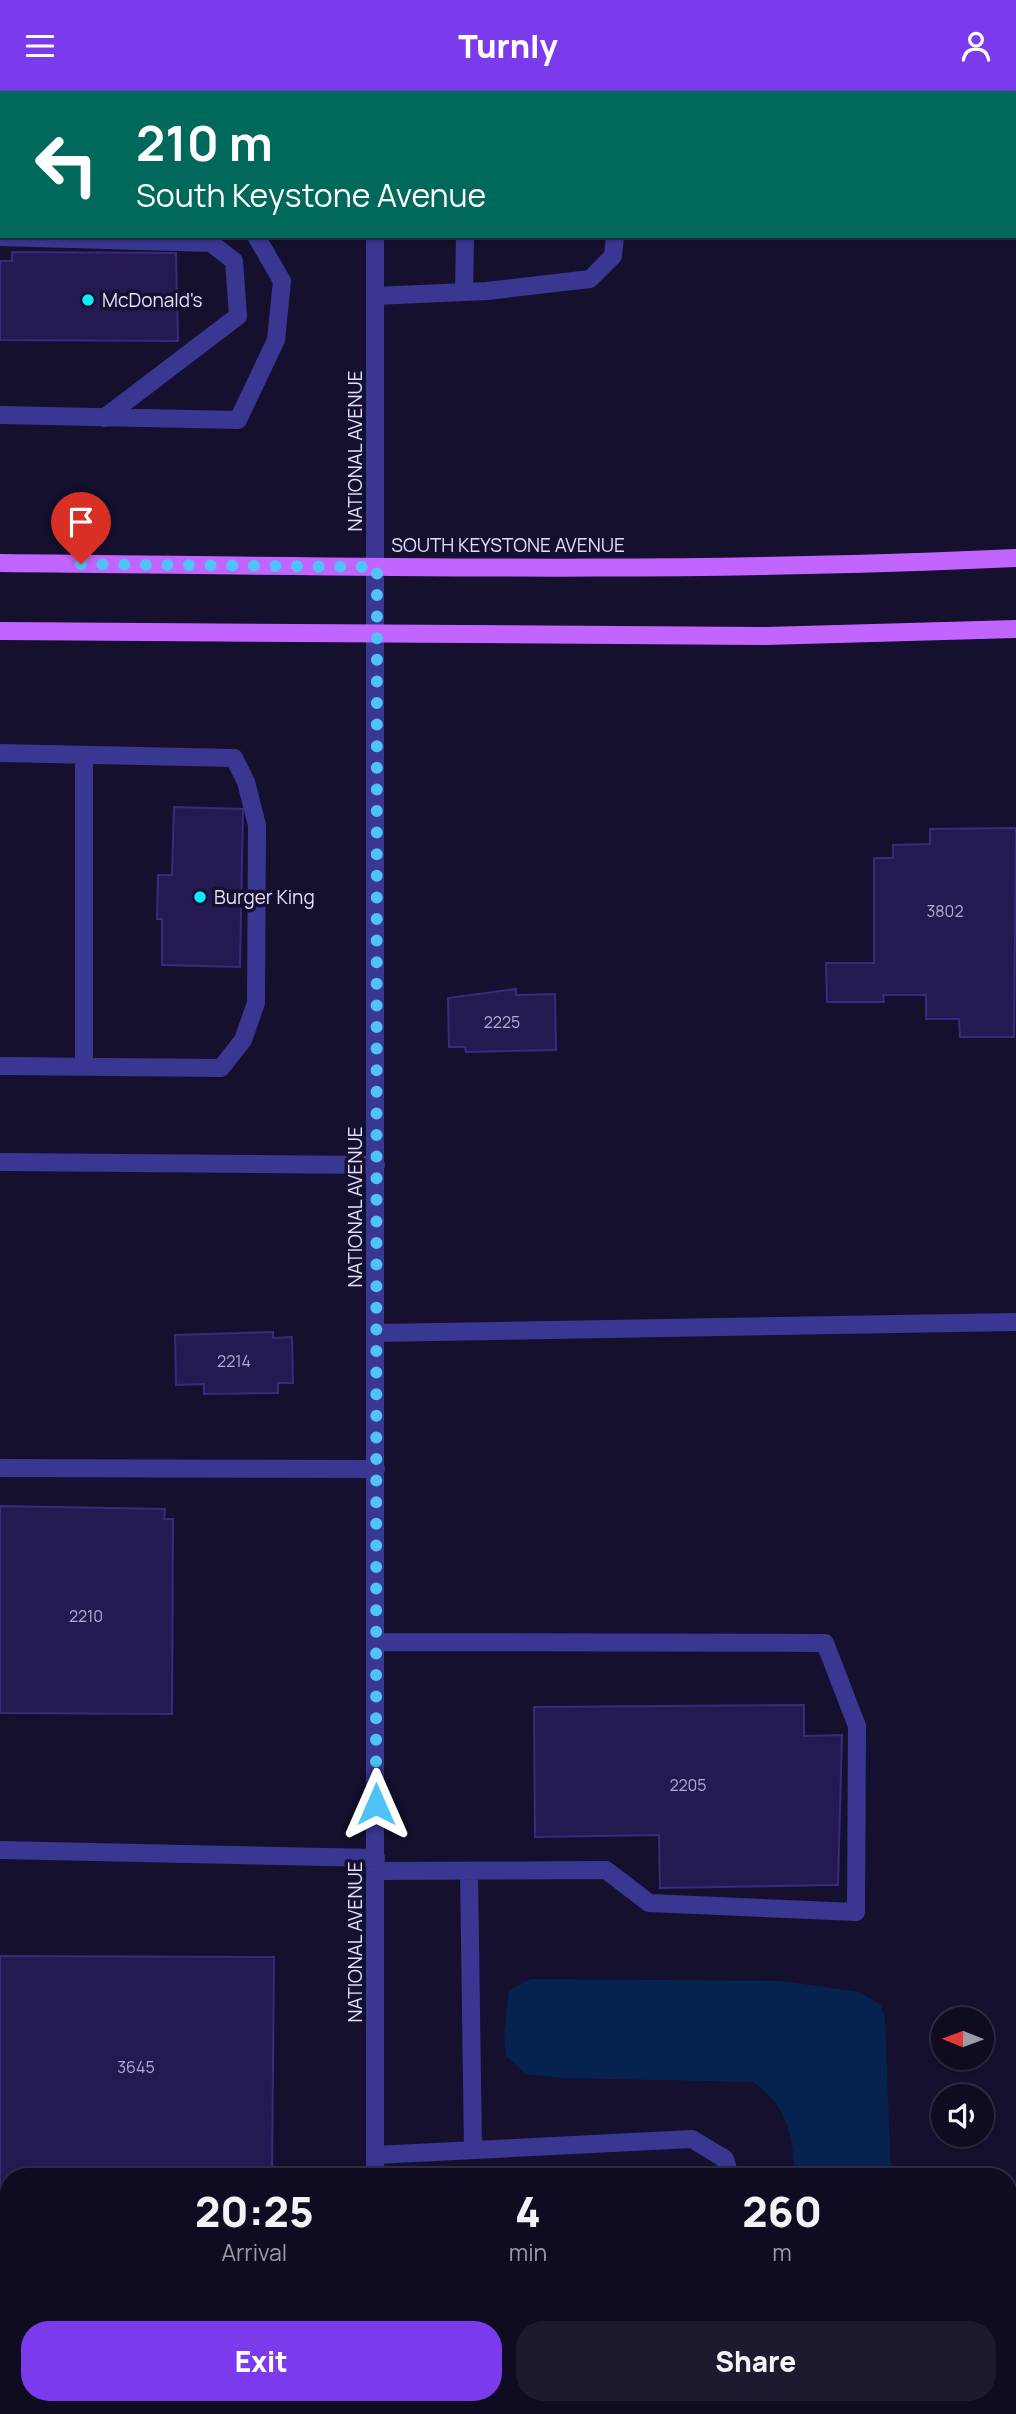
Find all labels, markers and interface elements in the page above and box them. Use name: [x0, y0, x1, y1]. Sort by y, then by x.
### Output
text: Turnly: [458, 24, 558, 68]
icon: menu: [21, 27, 59, 65]
icon: person: [957, 27, 995, 65]
text: 210 m: [136, 109, 273, 176]
icon: left: [21, 119, 112, 210]
text: South Keystone Avenue: [136, 173, 486, 217]
place label: McDonald's: [102, 287, 203, 313]
marker: McDonald's: [80, 292, 96, 308]
street label: NATIONAL AVENUE: [342, 370, 368, 532]
pin: [51, 492, 111, 564]
icon: arrive: [62, 503, 100, 541]
street label: SOUTH KEYSTONE AVENUE: [391, 532, 625, 558]
place label: Burger King: [214, 884, 315, 910]
marker: Burger King: [192, 889, 208, 905]
house number: 3802: [926, 900, 964, 922]
house number: 2225: [484, 1011, 520, 1033]
street label: NATIONAL AVENUE: [342, 1126, 368, 1288]
house number: 2214: [217, 1350, 251, 1372]
house number: 2210: [69, 1605, 103, 1627]
position arrow: [339, 1767, 413, 1841]
house number: 2205: [669, 1774, 707, 1796]
street label: NATIONAL AVENUE: [342, 1861, 368, 2023]
north arrow: [931, 2007, 994, 2070]
map controls: [931, 2007, 994, 2147]
house number: 3645: [117, 2056, 155, 2078]
button: sound: [931, 2084, 994, 2147]
text: 20:25: [195, 2182, 314, 2240]
text: 4: [515, 2182, 541, 2240]
text: 260: [742, 2182, 822, 2240]
text: Arrival: [222, 2236, 287, 2268]
text: min: [509, 2236, 547, 2268]
text: m: [772, 2236, 792, 2268]
button: Exit: [21, 2321, 502, 2401]
button: Share: [516, 2321, 996, 2401]

